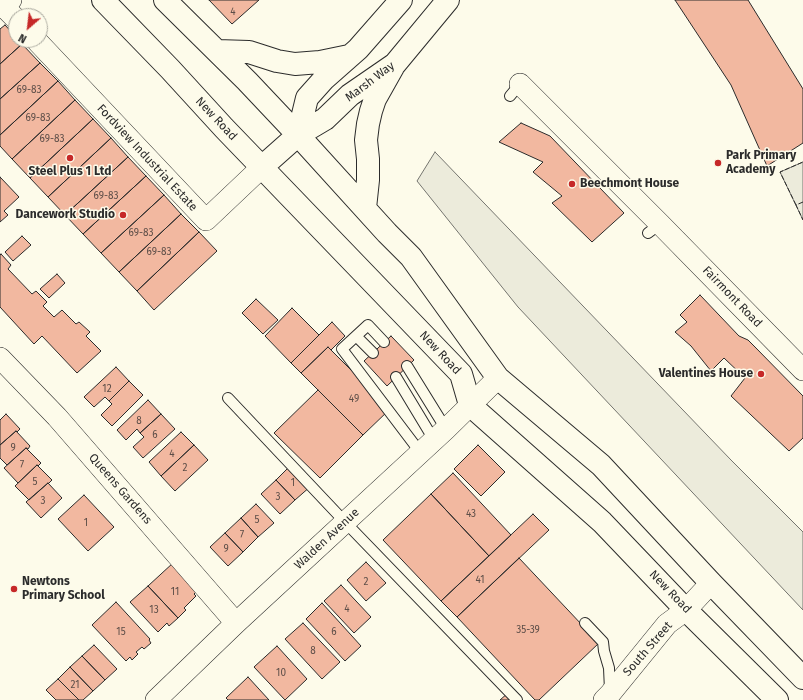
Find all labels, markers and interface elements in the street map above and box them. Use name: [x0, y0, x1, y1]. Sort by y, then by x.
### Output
house number: 4: [230, 6, 236, 18]
north arrow: [8, 8, 48, 48]
text: N: [16, 31, 29, 46]
street label: Marsh Way: [343, 59, 397, 105]
house number: 69-83: [17, 84, 41, 96]
street label: New Road: [192, 94, 240, 144]
street label: Fordview Industrial Estate: [94, 102, 200, 214]
house number: 69-83: [26, 112, 50, 124]
house number: 69-83: [40, 133, 64, 145]
place label: Park Primary Academy: [726, 149, 796, 177]
marker: Steel Plus 1 Ltd: [65, 153, 75, 163]
marker: Park Primary Academy: [713, 158, 723, 168]
place label: Steel Plus 1 Ltd: [29, 165, 111, 179]
place label: Beechmont House: [580, 177, 679, 191]
marker: Beechmont House: [567, 179, 577, 189]
house number: 69-83: [94, 190, 118, 202]
place label: Dancework Studio: [15, 208, 115, 222]
marker: Dancework Studio: [118, 210, 128, 220]
house number: 69-83: [129, 227, 153, 239]
house number: 69-83: [147, 246, 171, 258]
street label: Fairmont Road: [699, 264, 765, 330]
street label: New Road: [416, 328, 464, 378]
place label: Valentines House: [659, 367, 753, 381]
marker: Valentines House: [756, 369, 766, 379]
house number: 12: [102, 383, 112, 395]
house number: 49: [349, 393, 359, 405]
house number: 8: [136, 415, 142, 427]
house number: 6: [152, 429, 158, 441]
house number: 9: [10, 442, 16, 454]
house number: 4: [169, 448, 175, 460]
street label: Queens Gardens: [85, 451, 155, 527]
house number: 7: [20, 459, 24, 471]
house number: 2: [183, 462, 187, 474]
house number: 5: [32, 476, 38, 488]
house number: 1: [291, 477, 295, 489]
house number: 3: [276, 491, 280, 503]
house number: 3: [41, 495, 45, 507]
street label: Walden Avenue: [292, 505, 362, 573]
house number: 43: [466, 508, 476, 520]
house number: 5: [254, 514, 260, 526]
house number: 1: [84, 517, 88, 529]
house number: 7: [240, 529, 244, 541]
house number: 9: [223, 543, 229, 555]
street label: New Road: [646, 568, 694, 616]
house number: 41: [475, 574, 485, 586]
place label: Newtons Primary School: [22, 575, 105, 603]
house number: 2: [364, 576, 368, 588]
marker: Newtons Primary School: [9, 584, 19, 594]
house number: 11: [171, 586, 179, 598]
house number: 4: [344, 603, 350, 615]
house number: 13: [149, 604, 159, 616]
street label: South Street: [620, 619, 676, 679]
house number: 35-39: [516, 624, 540, 636]
house number: 15: [116, 626, 126, 638]
house number: 6: [331, 626, 337, 638]
house number: 8: [310, 645, 316, 657]
house number: 10: [276, 667, 286, 679]
house number: 21: [70, 679, 80, 691]

